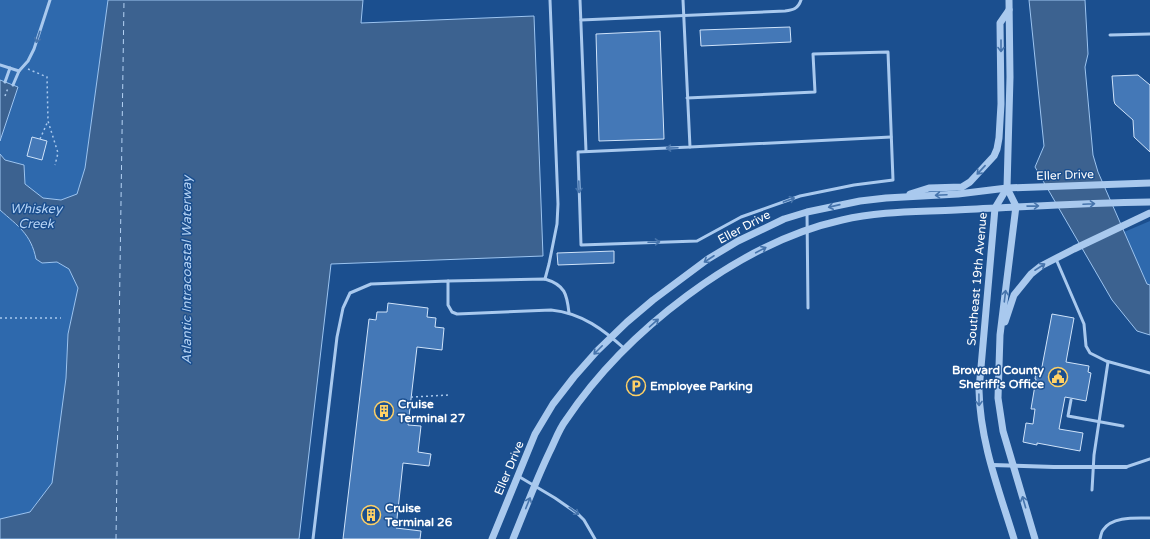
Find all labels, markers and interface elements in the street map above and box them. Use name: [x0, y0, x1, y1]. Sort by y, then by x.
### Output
one-way arrow: [34, 30, 41, 43]
one-way arrow: [997, 39, 1005, 52]
one-way arrow: [666, 144, 679, 152]
one-way arrow: [976, 165, 986, 175]
street label: Eller Drive: [1036, 167, 1094, 183]
water label: Atlantic Intracoastal Waterway: [179, 174, 195, 364]
one-way arrow: [576, 180, 583, 193]
one-way arrow: [935, 191, 948, 199]
one-way arrow: [782, 195, 794, 203]
water label: Whiskey Creek: [10, 201, 64, 232]
one-way arrow: [1082, 201, 1095, 208]
one-way arrow: [1026, 202, 1039, 210]
one-way arrow: [827, 203, 840, 211]
street label: Eller Drive: [715, 207, 773, 247]
street label: Southeast 19th Avenue: [964, 212, 990, 346]
one-way arrow: [647, 239, 660, 246]
one-way arrow: [755, 245, 767, 253]
one-way arrow: [704, 255, 715, 263]
one-way arrow: [1035, 263, 1046, 272]
one-way arrow: [1001, 290, 1009, 303]
one-way arrow: [649, 319, 659, 328]
one-way arrow: [593, 345, 603, 355]
place label: Broward County Sheriff's Office: [952, 363, 1045, 391]
public building icon: Broward County Sheriff's Office: [1047, 366, 1069, 388]
parking icon: Employee Parking: [625, 375, 647, 397]
place label: Employee Parking: [650, 379, 753, 394]
one-way arrow: [976, 393, 983, 406]
place label: Cruise Terminal 27: [397, 397, 466, 425]
building icon: Cruise Terminal 27: [373, 400, 395, 422]
street label: Eller Drive: [491, 439, 527, 497]
one-way arrow: [1020, 495, 1027, 508]
one-way arrow: [524, 497, 532, 509]
place label: Cruise Terminal 26: [384, 501, 453, 529]
building icon: Cruise Terminal 26: [360, 504, 382, 526]
one-way arrow: [568, 507, 579, 516]

